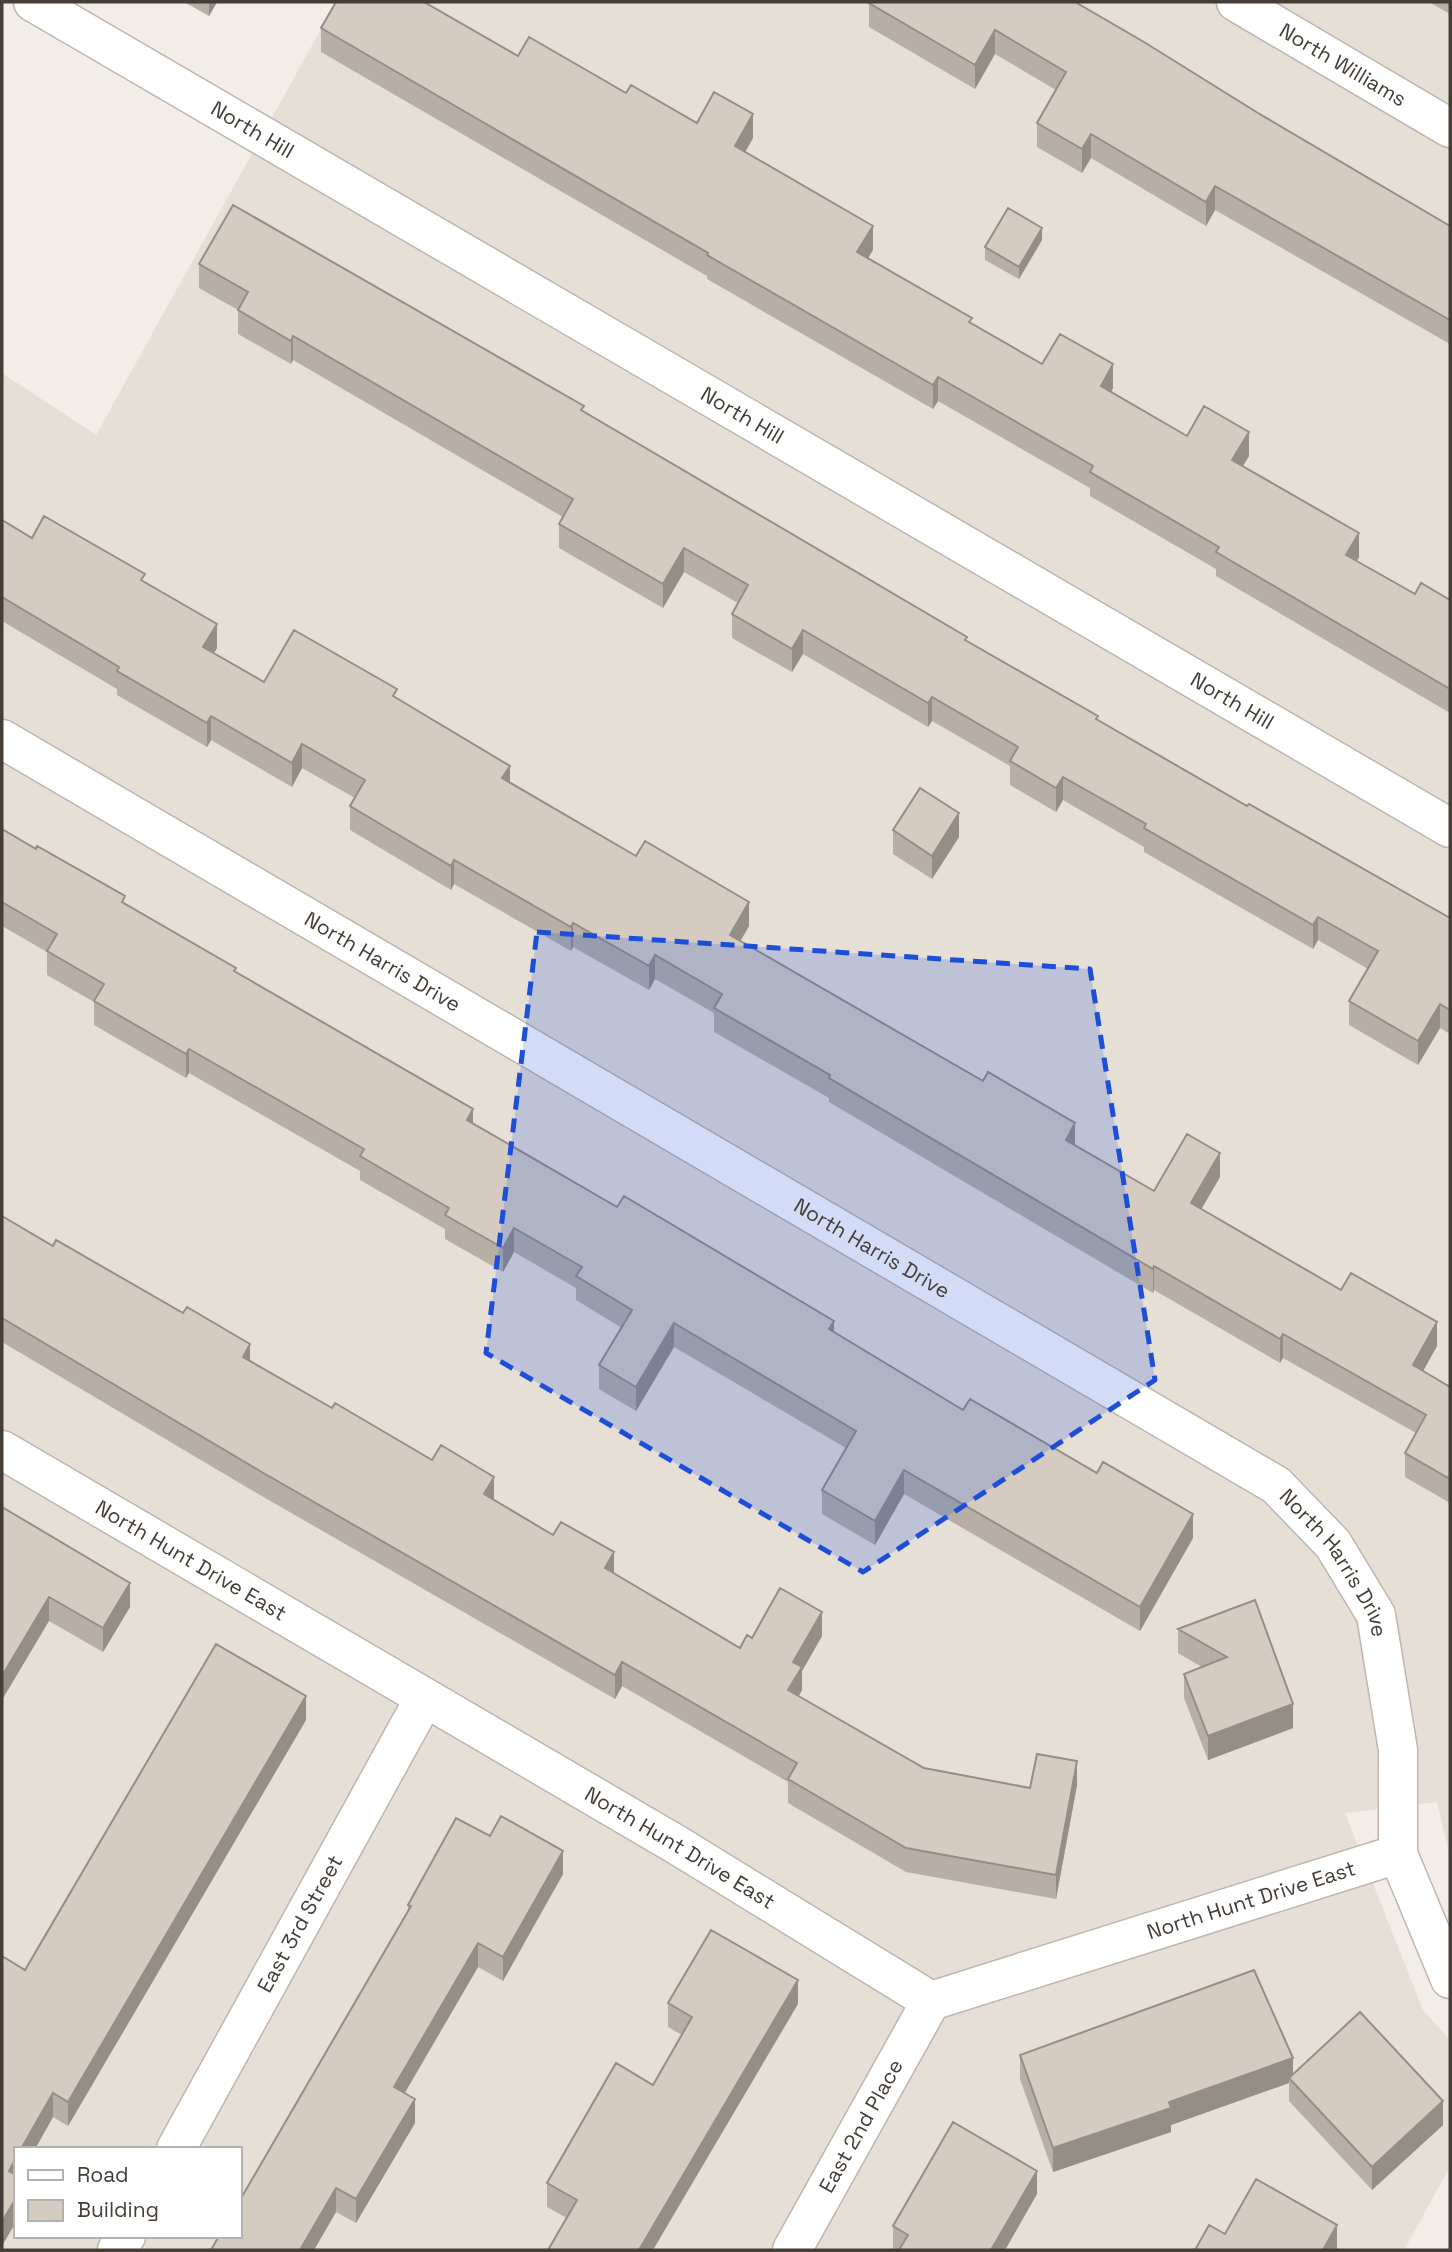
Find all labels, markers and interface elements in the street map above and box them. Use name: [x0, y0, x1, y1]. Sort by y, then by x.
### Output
street label: North Williams: [1275, 17, 1412, 112]
street label: North Hill: [206, 95, 299, 164]
street label: North Hill: [696, 380, 789, 450]
street label: North Hill: [1186, 666, 1279, 735]
street label: North Harris Drive: [300, 905, 466, 1018]
street label: North Harris Drive: [789, 1192, 955, 1304]
street label: North Harris Drive: [1274, 1483, 1393, 1639]
street label: North Hunt Drive East: [91, 1494, 292, 1627]
street label: North Hunt Drive East: [580, 1780, 780, 1915]
street label: East 3rd Street: [251, 1850, 348, 1997]
street label: North Hunt Drive East: [1144, 1854, 1359, 1945]
street label: East 2nd Place: [813, 2054, 909, 2197]
legend: [14, 2147, 242, 2238]
text: Road: [77, 2161, 129, 2188]
text: Building: [77, 2196, 159, 2223]

